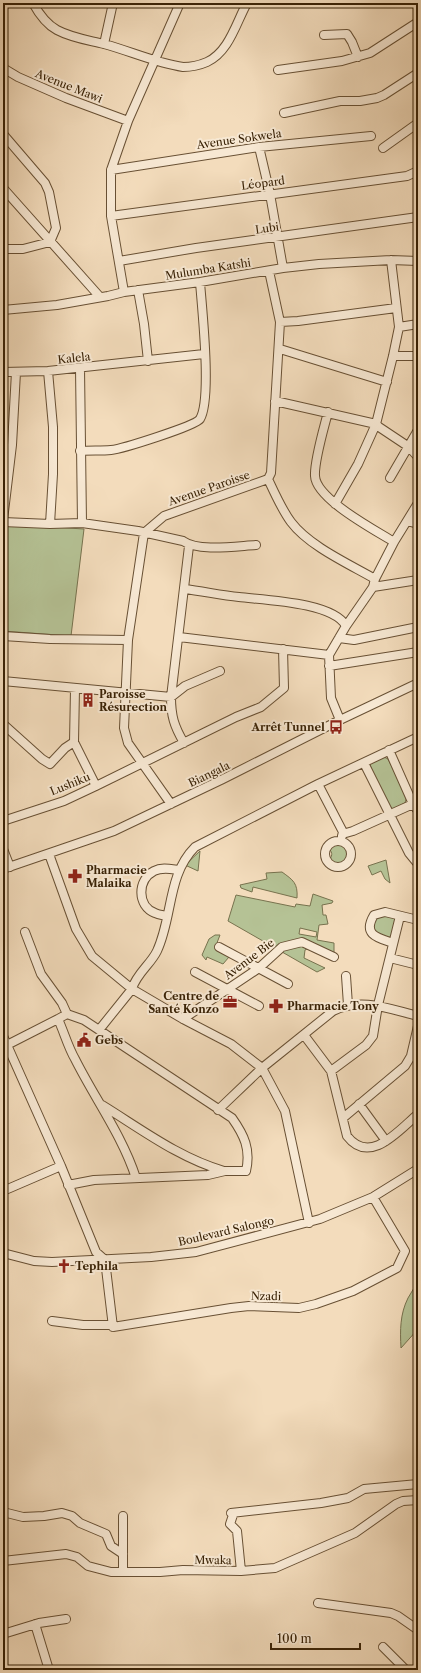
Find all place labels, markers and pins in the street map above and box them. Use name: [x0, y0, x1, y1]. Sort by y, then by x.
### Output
place label: Paroisse Résurection: [99, 687, 168, 714]
building icon: Paroisse Résurection: [80, 692, 96, 708]
bus stop icon: Arrêt Tunnel: [328, 719, 344, 735]
place label: Arrêt Tunnel: [250, 720, 325, 734]
place label: Pharmacie Malaika: [86, 863, 147, 890]
pharmacy icon: Pharmacie Malaika: [67, 868, 83, 884]
place label: Centre de Santé Konzo: [148, 989, 219, 1016]
office icon: Centre de Santé Konzo: [222, 994, 238, 1010]
pharmacy icon: Pharmacie Tony: [268, 998, 284, 1014]
place label: Pharmacie Tony: [287, 999, 379, 1013]
public building icon: Gebs: [76, 1032, 92, 1048]
place label: Gebs: [95, 1033, 123, 1047]
church icon: Tephila: [56, 1258, 72, 1274]
place label: Tephila: [75, 1259, 119, 1273]

